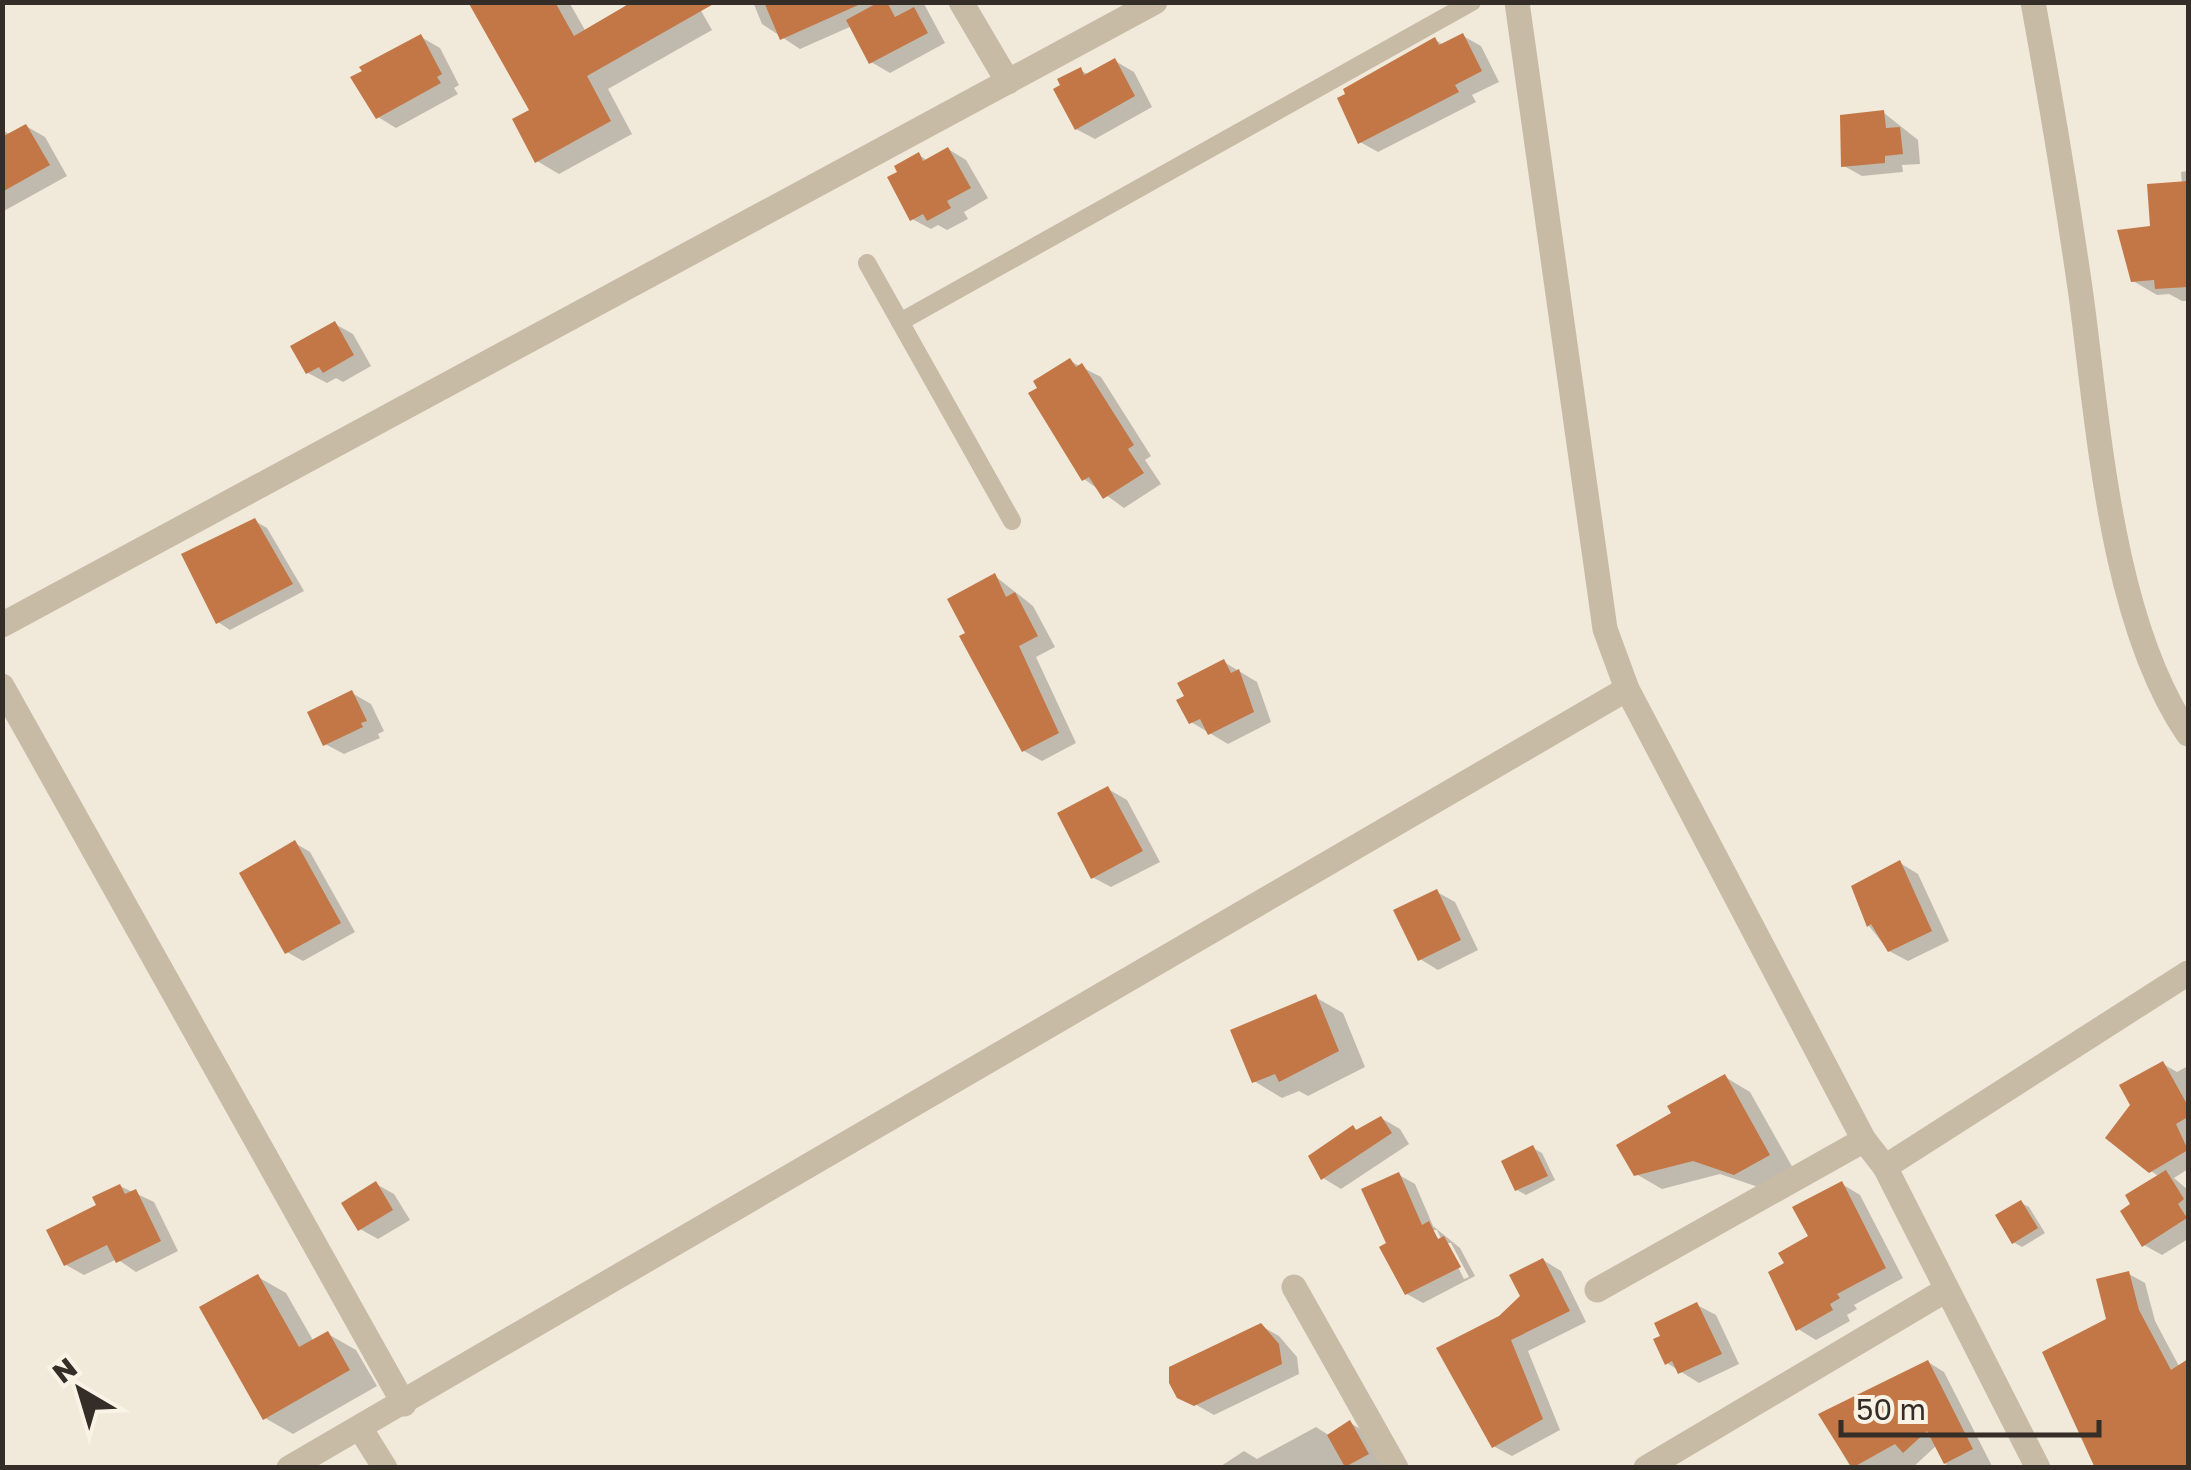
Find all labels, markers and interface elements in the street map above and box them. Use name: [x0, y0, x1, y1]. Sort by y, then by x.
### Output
north arrow: [30, 1340, 130, 1440]
text: N: [46, 1350, 83, 1389]
scale bar: [1841, 1375, 2098, 1437]
text: 50 m: [1856, 1391, 1926, 1427]

